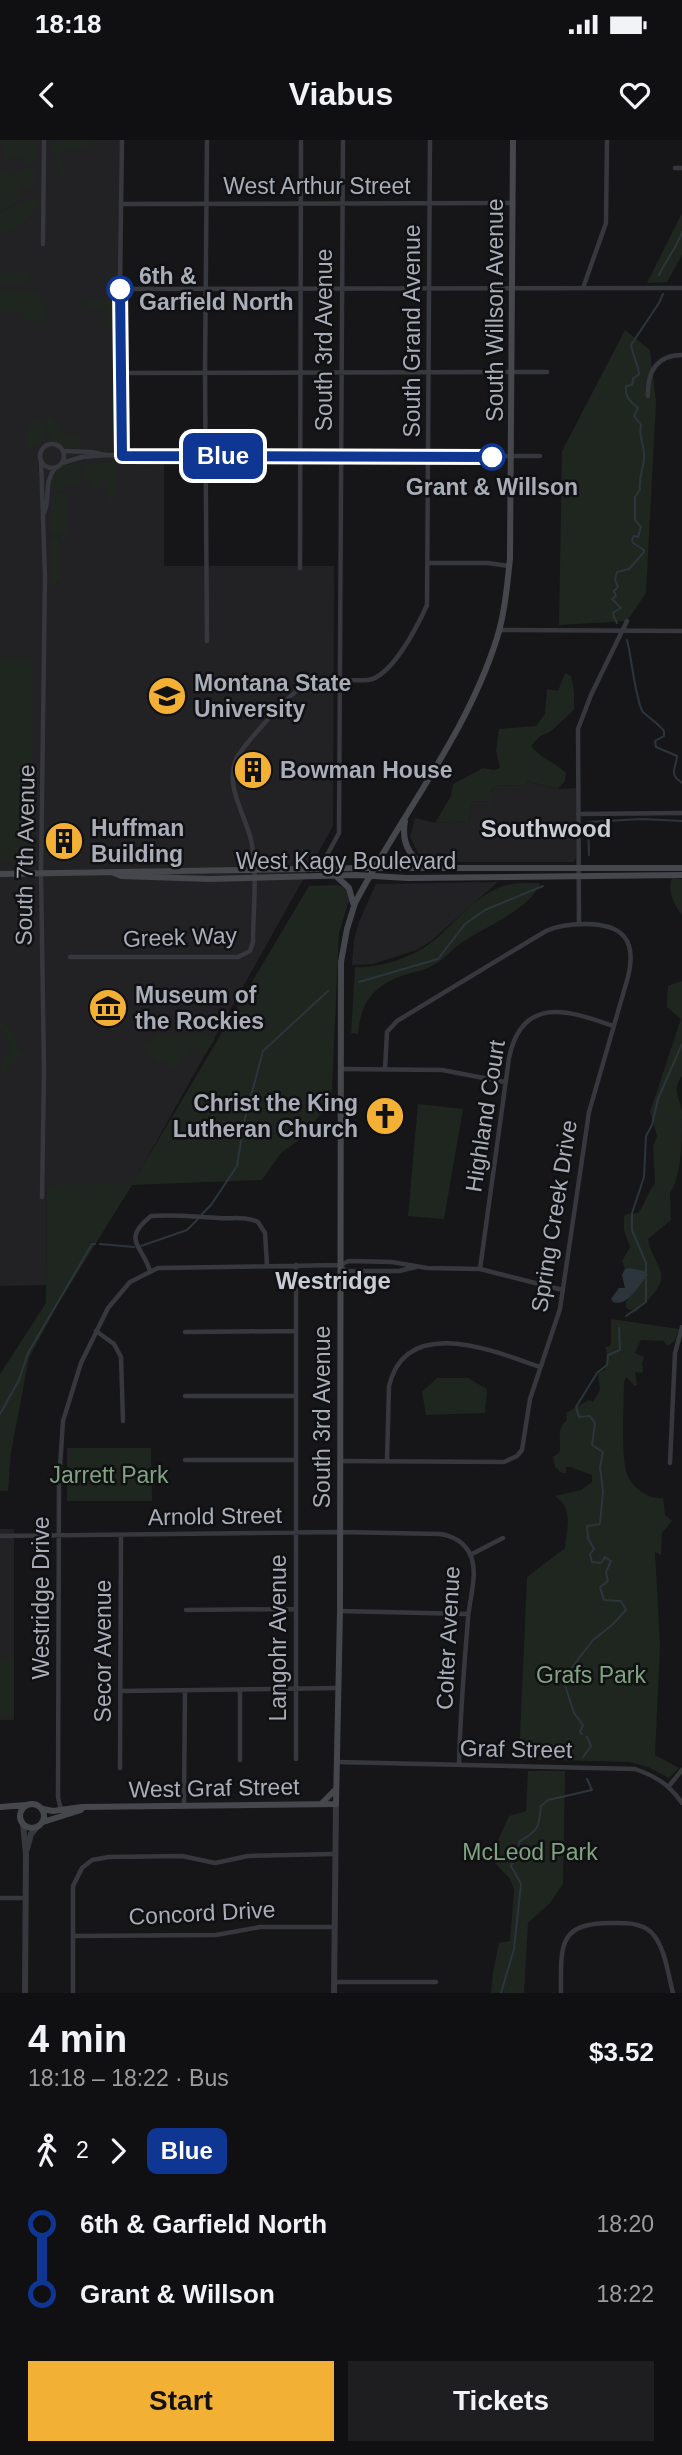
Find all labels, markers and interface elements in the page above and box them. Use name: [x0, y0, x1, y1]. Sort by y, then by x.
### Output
text: 18:18: [35, 9, 102, 39]
icon: back: [28, 76, 66, 114]
text: Viabus: [289, 76, 393, 112]
icon: heart: [616, 76, 654, 114]
street label: West Arthur Street: [223, 173, 411, 199]
street label: South Willson Avenue: [482, 198, 508, 422]
street label: South Grand Avenue: [399, 224, 425, 438]
street label: South 3rd Avenue: [311, 249, 337, 431]
place label: 6th & Garfield North: [139, 263, 294, 315]
marker: 6th & Garfield North: [107, 276, 133, 302]
line badge: Blue: [174, 433, 272, 479]
text: Blue: [197, 442, 249, 469]
marker: Grant & Willson: [479, 444, 505, 470]
place label: Grant & Willson: [406, 474, 578, 500]
place label: Montana State University: [194, 670, 351, 722]
school or university icon: Montana State University: [146, 675, 188, 717]
building icon: Bowman House: [232, 749, 274, 791]
place label: Bowman House: [280, 757, 453, 783]
street label: South 7th Avenue: [10, 764, 40, 946]
place label: Huffman Building: [91, 815, 184, 867]
district label: Southwood: [481, 815, 611, 842]
building icon: Huffman Building: [43, 820, 85, 862]
street label: West Kagy Boulevard: [236, 848, 456, 874]
street label: Greek Way: [122, 922, 238, 952]
place label: Museum of the Rockies: [135, 982, 264, 1034]
museum icon: Museum of the Rockies: [87, 987, 129, 1029]
street label: Highland Court: [460, 1038, 510, 1194]
place label: Christ the King Lutheran Church: [173, 1090, 358, 1142]
church icon: Christ the King Lutheran Church: [364, 1095, 406, 1137]
street label: Spring Creek Drive: [526, 1118, 582, 1314]
district label: Westridge: [275, 1267, 391, 1294]
street label: South 3rd Avenue: [309, 1326, 335, 1508]
park label: Jarrett Park: [50, 1462, 169, 1488]
street label: Arnold Street: [148, 1502, 283, 1530]
street label: Westridge Drive: [28, 1516, 54, 1680]
street label: Langohr Avenue: [265, 1554, 291, 1722]
street label: Colter Avenue: [431, 1565, 465, 1711]
street label: Secor Avenue: [90, 1580, 116, 1722]
park label: Grafs Park: [536, 1662, 646, 1688]
street label: Graf Street: [460, 1735, 573, 1763]
street label: West Graf Street: [128, 1774, 300, 1802]
park label: McLeod Park: [462, 1839, 598, 1865]
street label: Concord Drive: [128, 1896, 276, 1930]
text: 4 min: [28, 2018, 127, 2060]
text: $3.52: [589, 2037, 654, 2067]
text: 18:18 – 18:22 · Bus: [28, 2065, 229, 2091]
icon: walk: [28, 2132, 66, 2170]
icon: forward: [99, 2132, 137, 2170]
text: 2: [76, 2137, 89, 2163]
text: Blue: [161, 2137, 213, 2164]
text: 6th & Garfield North: [80, 2209, 327, 2239]
text: 18:20: [596, 2211, 654, 2237]
text: Grant & Willson: [80, 2279, 275, 2309]
text: 18:22: [596, 2281, 654, 2307]
button: Start: [28, 2361, 334, 2441]
button: Tickets: [348, 2361, 654, 2441]

